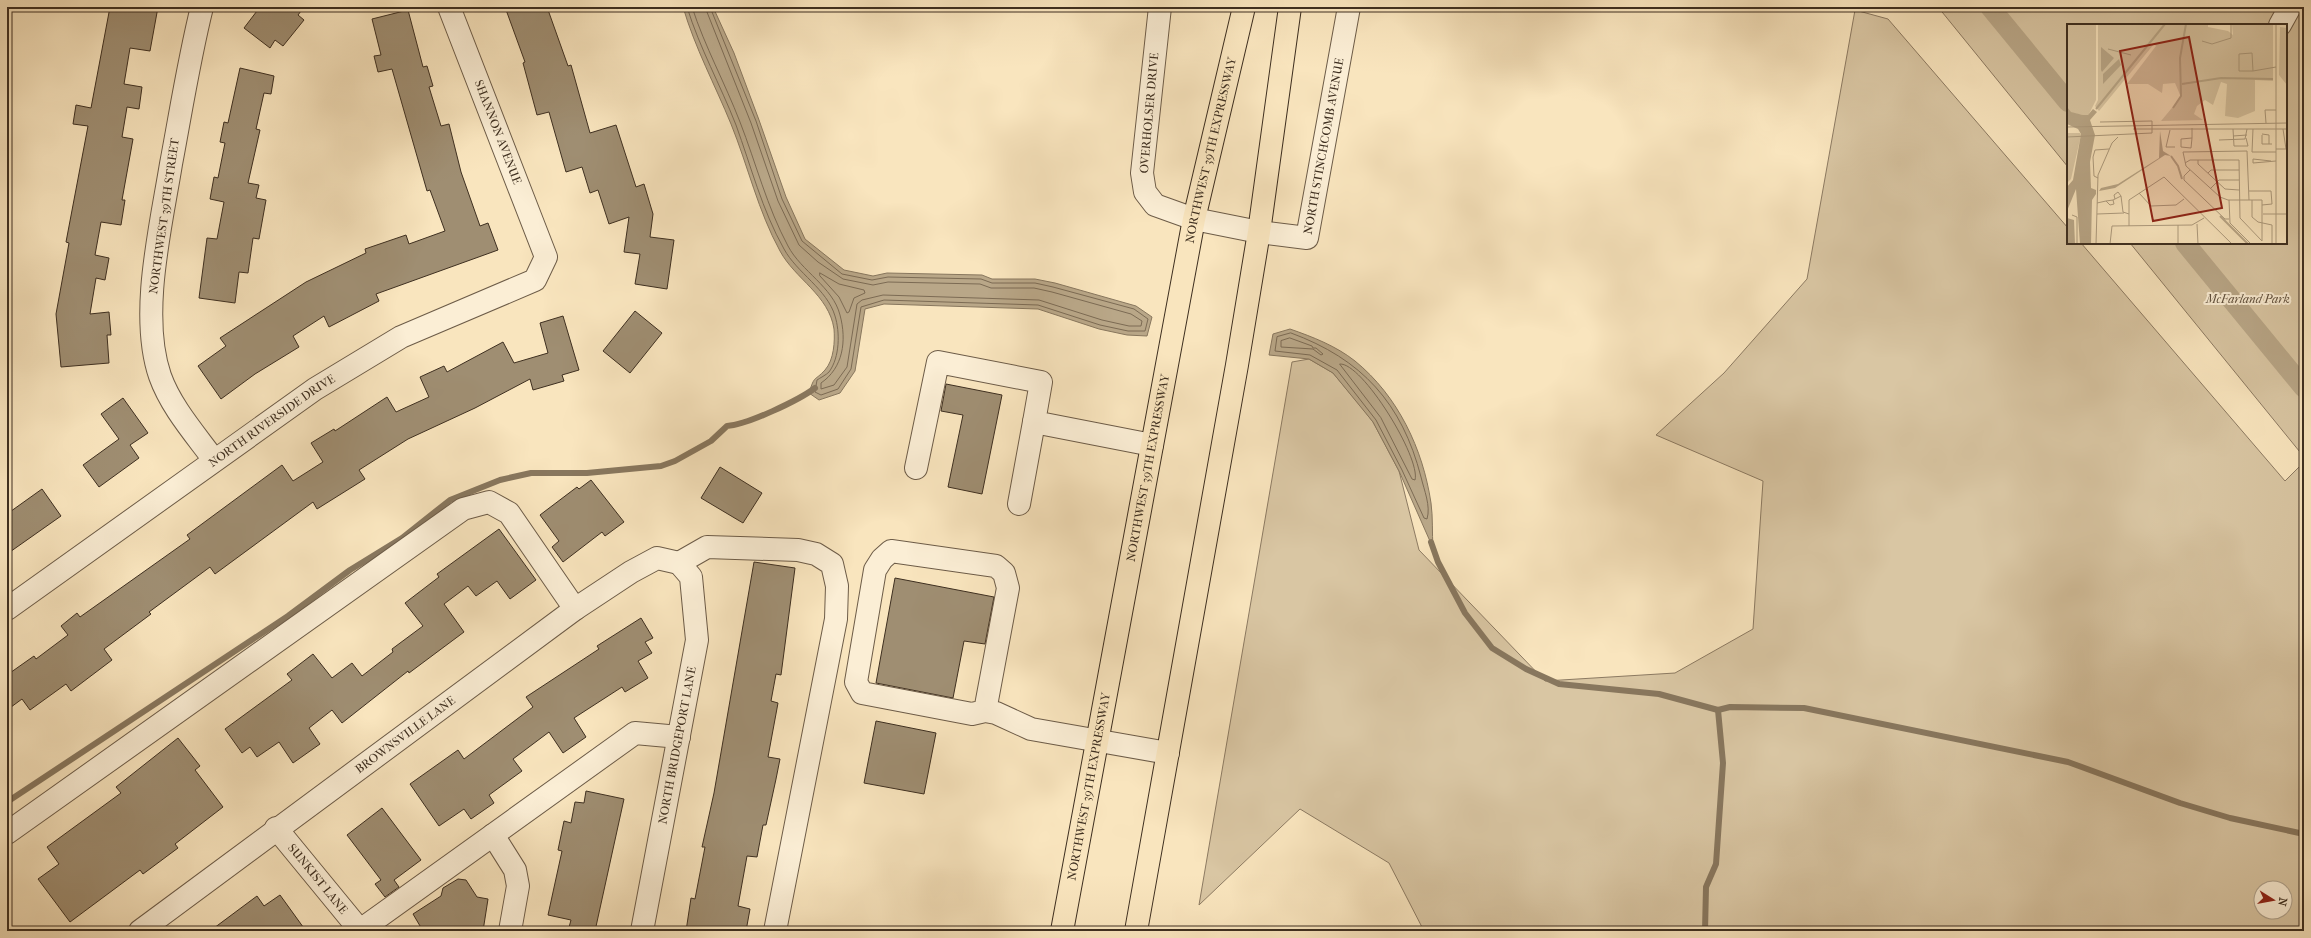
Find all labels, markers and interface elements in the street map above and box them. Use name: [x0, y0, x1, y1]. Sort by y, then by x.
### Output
inset map: [2067, 24, 2287, 244]
street label: OVERHOLSER DRIVE: [1137, 52, 1161, 174]
street label: NORTHWEST 39TH EXPRESSWAY: [1183, 55, 1239, 244]
street label: NORTH STINCHCOMB AVENUE: [1301, 57, 1347, 236]
street label: SHANNON AVENUE: [472, 78, 524, 186]
street label: NORTHWEST 39TH STREET: [146, 136, 182, 295]
park label: McFarland Park: [2205, 292, 2290, 306]
street label: NORTH RIVERSIDE DRIVE: [206, 371, 338, 470]
street label: NORTHWEST 39TH EXPRESSWAY: [1124, 372, 1172, 563]
street label: NORTH BRIDGEPORT LANE: [655, 665, 699, 825]
street label: NORTHWEST 39TH EXPRESSWAY: [1065, 691, 1113, 881]
street label: BROWNSVILLE LANE: [353, 693, 458, 776]
street label: SUNKIST LANE: [285, 841, 351, 917]
north arrow: [2253, 880, 2293, 920]
text: N: [2275, 896, 2290, 908]

